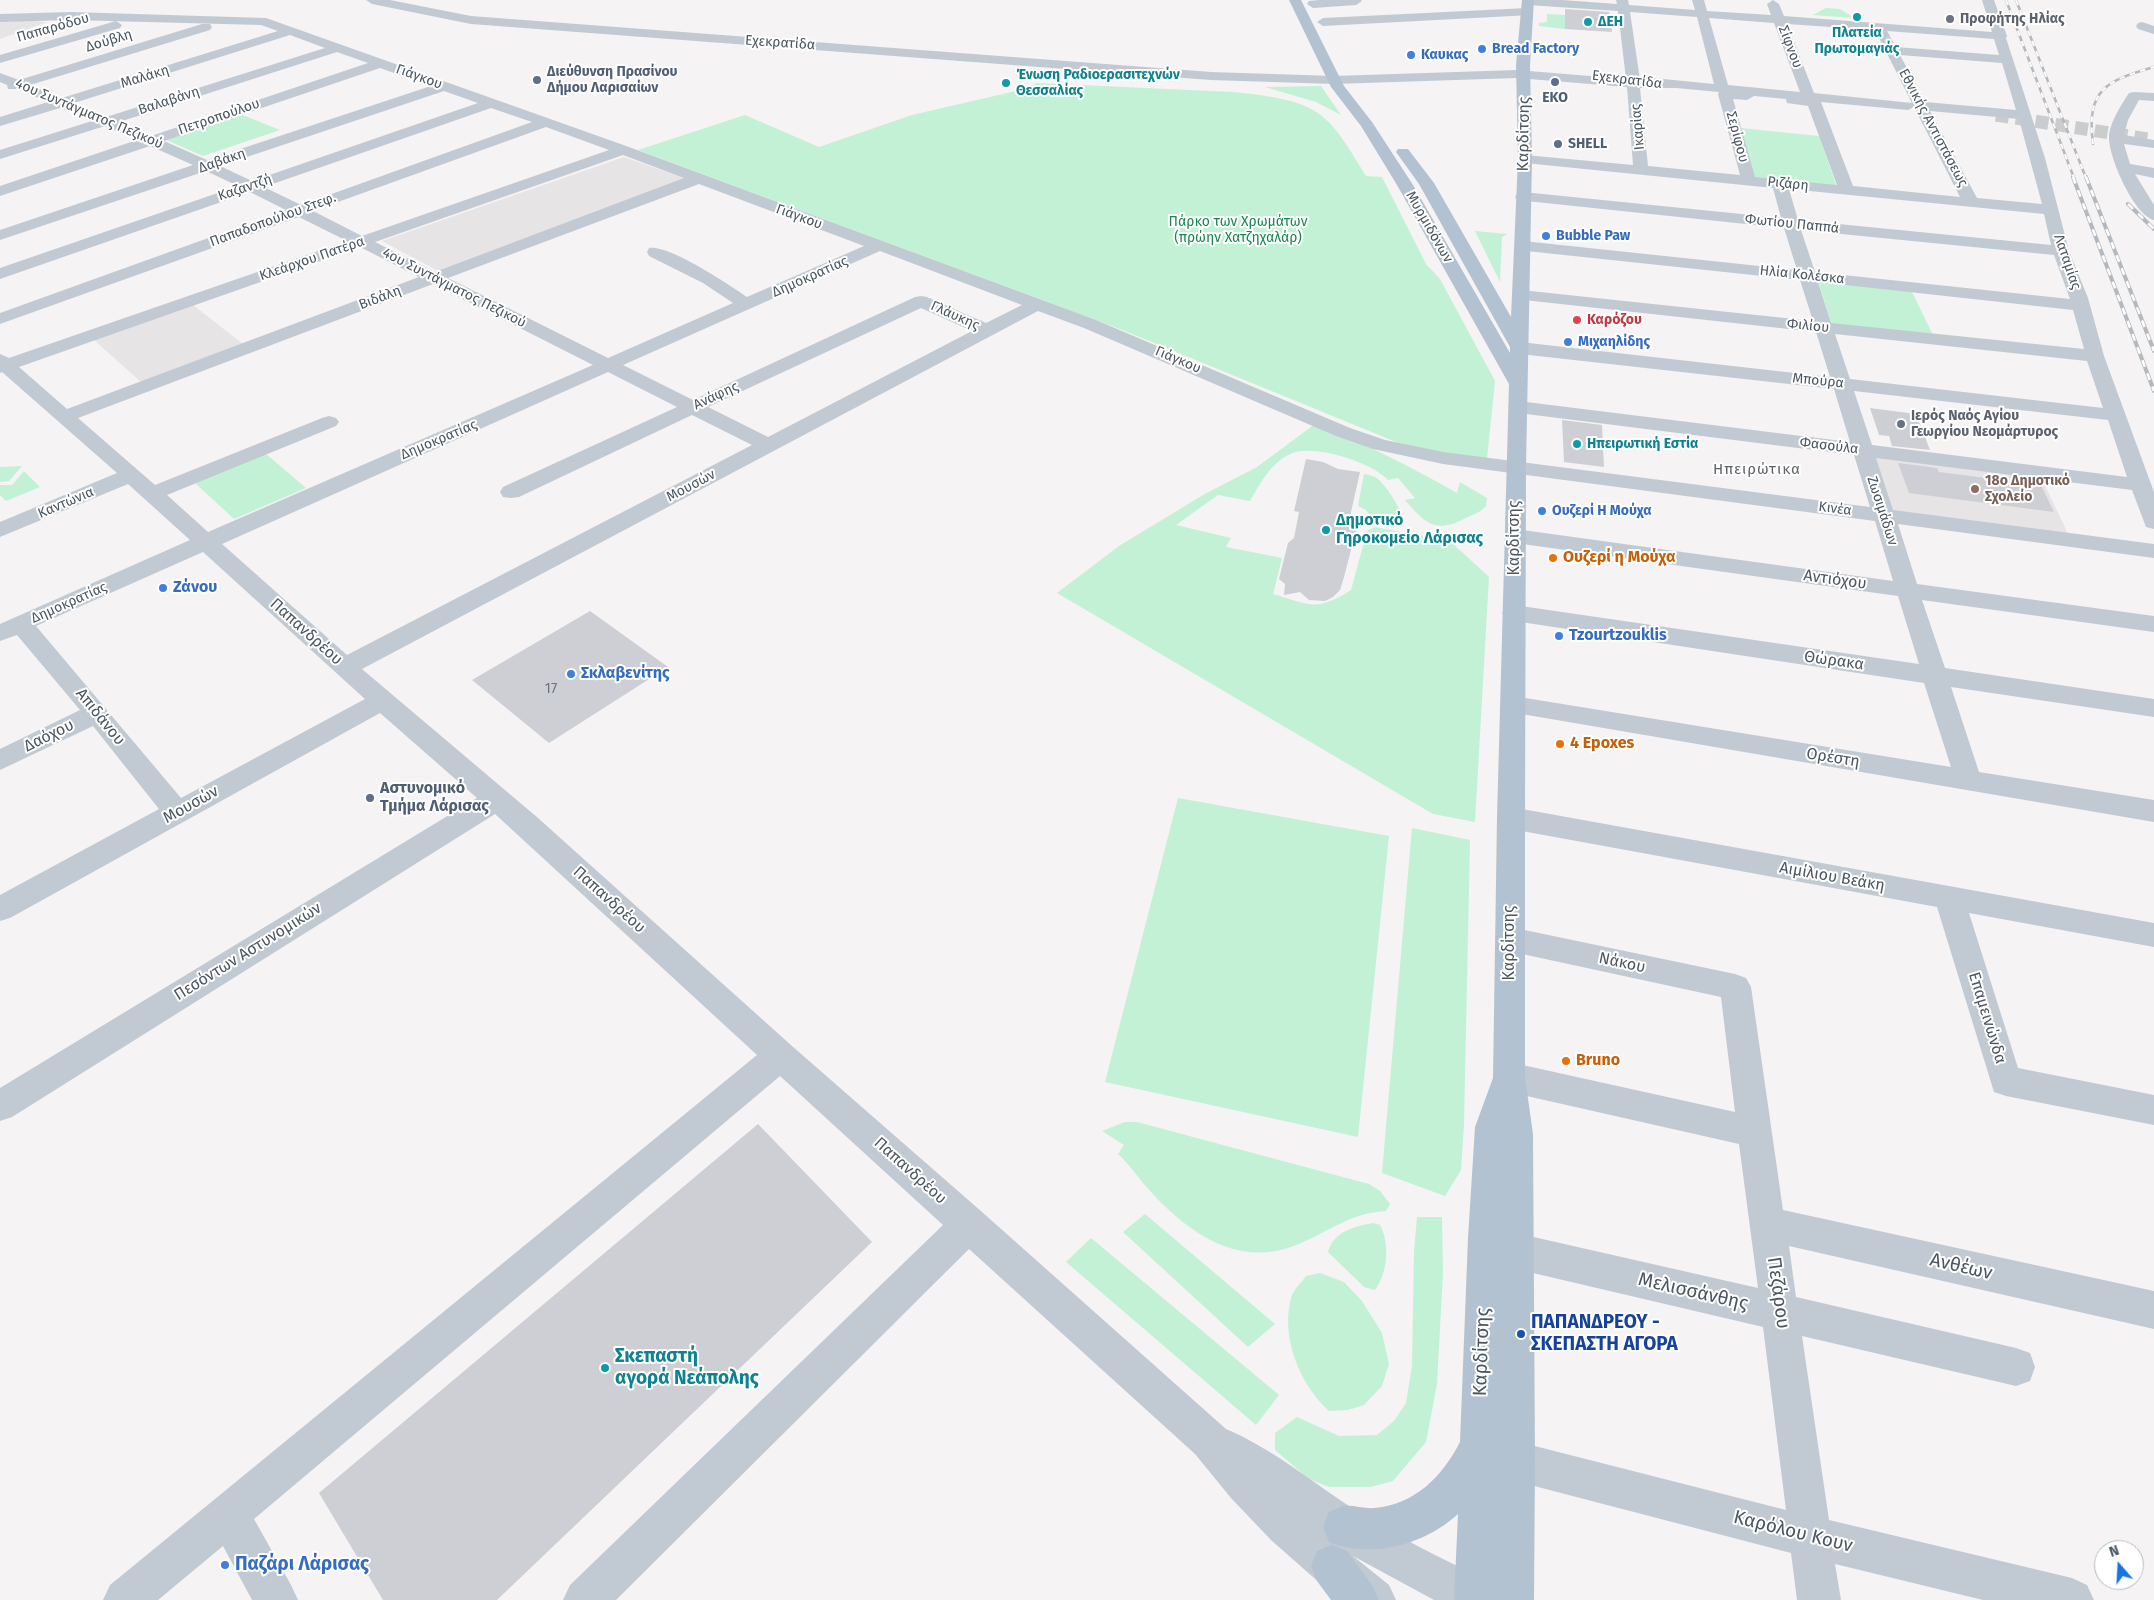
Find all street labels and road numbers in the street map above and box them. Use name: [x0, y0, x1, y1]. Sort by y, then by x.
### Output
street label: Παπαρόδου: [15, 10, 91, 46]
street label: Σίφνου: [1774, 23, 1806, 71]
street label: Δούβλη: [84, 26, 134, 56]
street label: Εχεκρατίδα: [744, 32, 816, 54]
street label: Γιάγκου: [393, 61, 445, 93]
street label: Μαλάκη: [119, 62, 171, 92]
street label: Εθνικής Αντιστάσεως: [1895, 66, 1971, 190]
street label: Εχεκρατίδα: [1591, 67, 1663, 93]
street label: 4ου Συντάγματος Πεζικού: [13, 75, 165, 153]
street label: Βαλαβάνη: [136, 83, 202, 119]
street label: Πετροπούλου: [176, 95, 262, 139]
street label: Καρδίτσης: [1514, 96, 1534, 172]
street label: Ικαρίας: [1628, 103, 1648, 151]
street label: Σερίφου: [1722, 110, 1752, 164]
street label: Δαβάκη: [196, 145, 248, 177]
street label: Καζαντζή: [216, 171, 274, 205]
street label: Ριζάρη: [1767, 173, 1809, 195]
street label: Μυρμιδόνων: [1402, 188, 1456, 266]
street label: Παπαδοπούλου Στεφ.: [208, 189, 338, 251]
street label: Γιάγκου: [773, 201, 825, 233]
street label: Φωτίου Παππά: [1744, 211, 1840, 237]
street label: Λαταμίας: [2050, 232, 2084, 292]
street label: Κλεάρχου Πατέρα: [257, 233, 367, 285]
street label: 4ου Συντάγματος Πεζικού: [379, 244, 529, 332]
street label: Δημοκρατίας: [769, 253, 851, 301]
street label: Ηλία Κολέσκα: [1759, 262, 1845, 288]
street label: Βιδάλη: [356, 282, 404, 314]
street label: Γλάυκης: [928, 298, 982, 334]
street label: Φιλίου: [1786, 315, 1830, 337]
street label: Γιάγκου: [1152, 343, 1204, 377]
street label: Μπούρα: [1791, 370, 1845, 392]
street label: Ανάφης: [691, 378, 741, 414]
street label: Δημοκρατίας: [398, 416, 480, 464]
street label: Φασούλα: [1799, 434, 1859, 458]
street label: Μουσών: [664, 466, 718, 506]
street label: Ζωσιμάδων: [1863, 474, 1901, 548]
street label: Καντώνια: [36, 484, 96, 522]
street label: Κινέα: [1818, 499, 1852, 519]
street label: Καρδίτσης: [1505, 501, 1525, 575]
street label: Αντιόχου: [1802, 566, 1868, 594]
street label: Δημοκρατίας: [28, 579, 110, 627]
street label: Παπανδρέου: [266, 594, 346, 670]
street label: Θώρακα: [1803, 647, 1865, 675]
street label: Απιδάνου: [71, 685, 129, 749]
street label: Δαόχου: [21, 716, 77, 756]
street label: Ορέστη: [1805, 744, 1861, 772]
street label: Μουσών: [160, 782, 222, 828]
street label: Αιμίλιου Βεάκη: [1778, 858, 1886, 896]
street label: Παπανδρέου: [569, 862, 649, 938]
street label: Πεσόντων Αστυνομικών: [171, 899, 325, 1005]
street label: Καρδίτσης: [1500, 906, 1520, 980]
street label: Νάκου: [1597, 949, 1647, 977]
street label: Επαμεινώνδα: [1964, 970, 2010, 1066]
street label: Παπανδρέου: [870, 1133, 950, 1209]
street label: Ανθέων: [1928, 1249, 1994, 1285]
street label: Πεζάρου: [1762, 1256, 1794, 1330]
street label: Μελισσάνθης: [1636, 1268, 1750, 1316]
street label: Καρδίτσης: [1469, 1307, 1495, 1397]
street label: Καρόλου Κουν: [1731, 1506, 1855, 1558]

